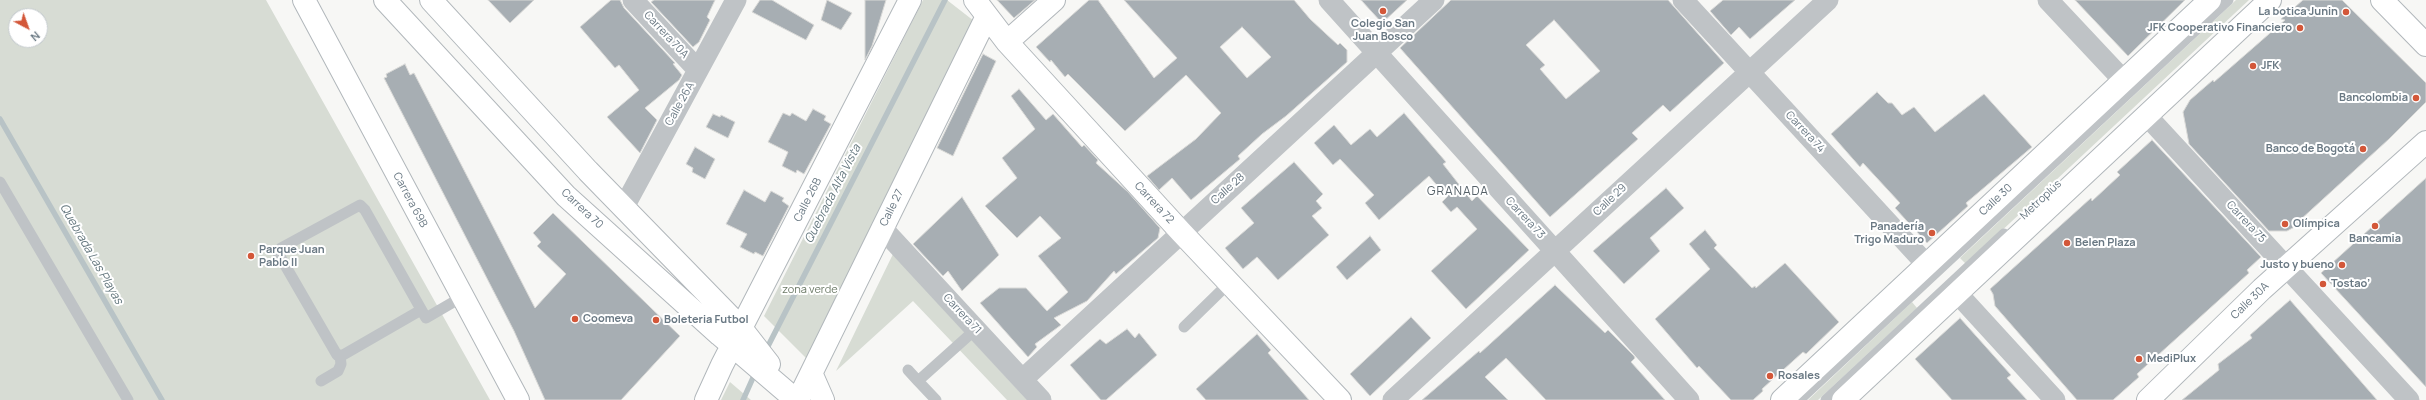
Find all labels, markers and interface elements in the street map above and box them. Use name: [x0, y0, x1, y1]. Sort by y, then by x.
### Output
place label: La botica Junin: [2258, 5, 2338, 19]
marker: Colegio San Juan Bosco: [1378, 6, 1388, 16]
marker: La botica Junin: [2341, 7, 2351, 17]
north arrow: [8, 8, 48, 48]
street label: Carrera 70A: [641, 9, 691, 61]
place label: Colegio San Juan Bosco: [1351, 17, 1415, 43]
place label: JFK Cooperativo Financiero: [2147, 21, 2292, 35]
marker: JFK Cooperativo Financiero: [2295, 23, 2305, 33]
text: N: [28, 28, 43, 45]
place label: JFK: [2261, 59, 2279, 73]
marker: JFK: [2248, 61, 2258, 71]
street label: Calle 26A: [663, 80, 697, 128]
place label: Bancolombia: [2339, 91, 2408, 105]
marker: Bancolombia: [2411, 93, 2421, 103]
street label: Carrera 74: [1782, 109, 1828, 155]
water label: Quebrada Alta Vista: [802, 142, 864, 246]
place label: Banco de Bogotá: [2266, 142, 2355, 156]
marker: Banco de Bogotá: [2358, 144, 2368, 154]
street label: Carrera 69B: [390, 170, 430, 230]
street label: Calle 28: [1209, 171, 1247, 207]
street label: Calle 26B: [791, 176, 825, 224]
street label: Metroplús: [2018, 177, 2064, 223]
street label: Carrera 72: [1131, 179, 1177, 227]
street label: Calle 29: [1591, 181, 1629, 219]
street label: Calle 30: [1977, 181, 2015, 219]
district label: GRANADA: [1427, 185, 1489, 199]
street label: Carrera 70: [558, 186, 606, 232]
street label: Calle 27: [877, 187, 907, 229]
street label: Carrera 73: [1502, 195, 1548, 241]
street label: Carrera 75: [2223, 198, 2269, 246]
water label: Quebrada Las Playas: [56, 201, 126, 307]
place label: Olímpica: [2293, 217, 2340, 231]
marker: Olímpica: [2280, 219, 2290, 229]
place label: Panadería Trigo Maduro: [1854, 220, 1924, 246]
marker: Bancamia: [2370, 221, 2380, 231]
marker: Panadería Trigo Maduro: [1927, 228, 1937, 238]
place label: Bancamia: [2349, 232, 2401, 246]
place label: Belen Plaza: [2075, 236, 2136, 250]
marker: Belen Plaza: [2062, 238, 2072, 248]
place label: Parque Juan Pablo II: [259, 243, 325, 269]
marker: Parque Juan Pablo II: [246, 251, 256, 261]
place label: Justo y bueno: [2260, 258, 2334, 272]
marker: Justo y bueno: [2337, 260, 2347, 270]
place label: Tostao’: [2331, 277, 2370, 291]
marker: Tostao’: [2318, 279, 2328, 289]
street label: Calle 30A: [2228, 280, 2272, 322]
park label: zona verde: [782, 283, 838, 297]
street label: Carrera 71: [940, 291, 984, 337]
place label: Coomeva: [583, 312, 633, 326]
place label: Boleteria Futbol: [664, 313, 749, 327]
marker: Coomeva: [570, 314, 580, 324]
marker: Boleteria Futbol: [651, 315, 661, 325]
place label: MediPlux: [2147, 352, 2196, 366]
marker: MediPlux: [2134, 354, 2144, 364]
place label: Rosales: [1778, 369, 1820, 383]
marker: Rosales: [1765, 371, 1775, 381]

